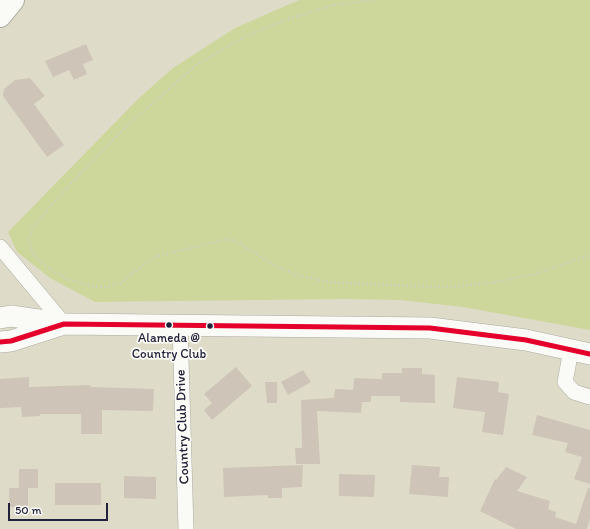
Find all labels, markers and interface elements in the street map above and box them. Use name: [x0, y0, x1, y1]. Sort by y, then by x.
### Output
marker: Alameda @ Country Club: [164, 320, 174, 330]
unlabelled marker: [205, 321, 215, 331]
place label: Alameda @ Country Club: [132, 331, 206, 362]
street label: Country Club Drive: [173, 369, 193, 485]
scale bar: [10, 495, 110, 521]
text: 50 m: [15, 503, 41, 517]

